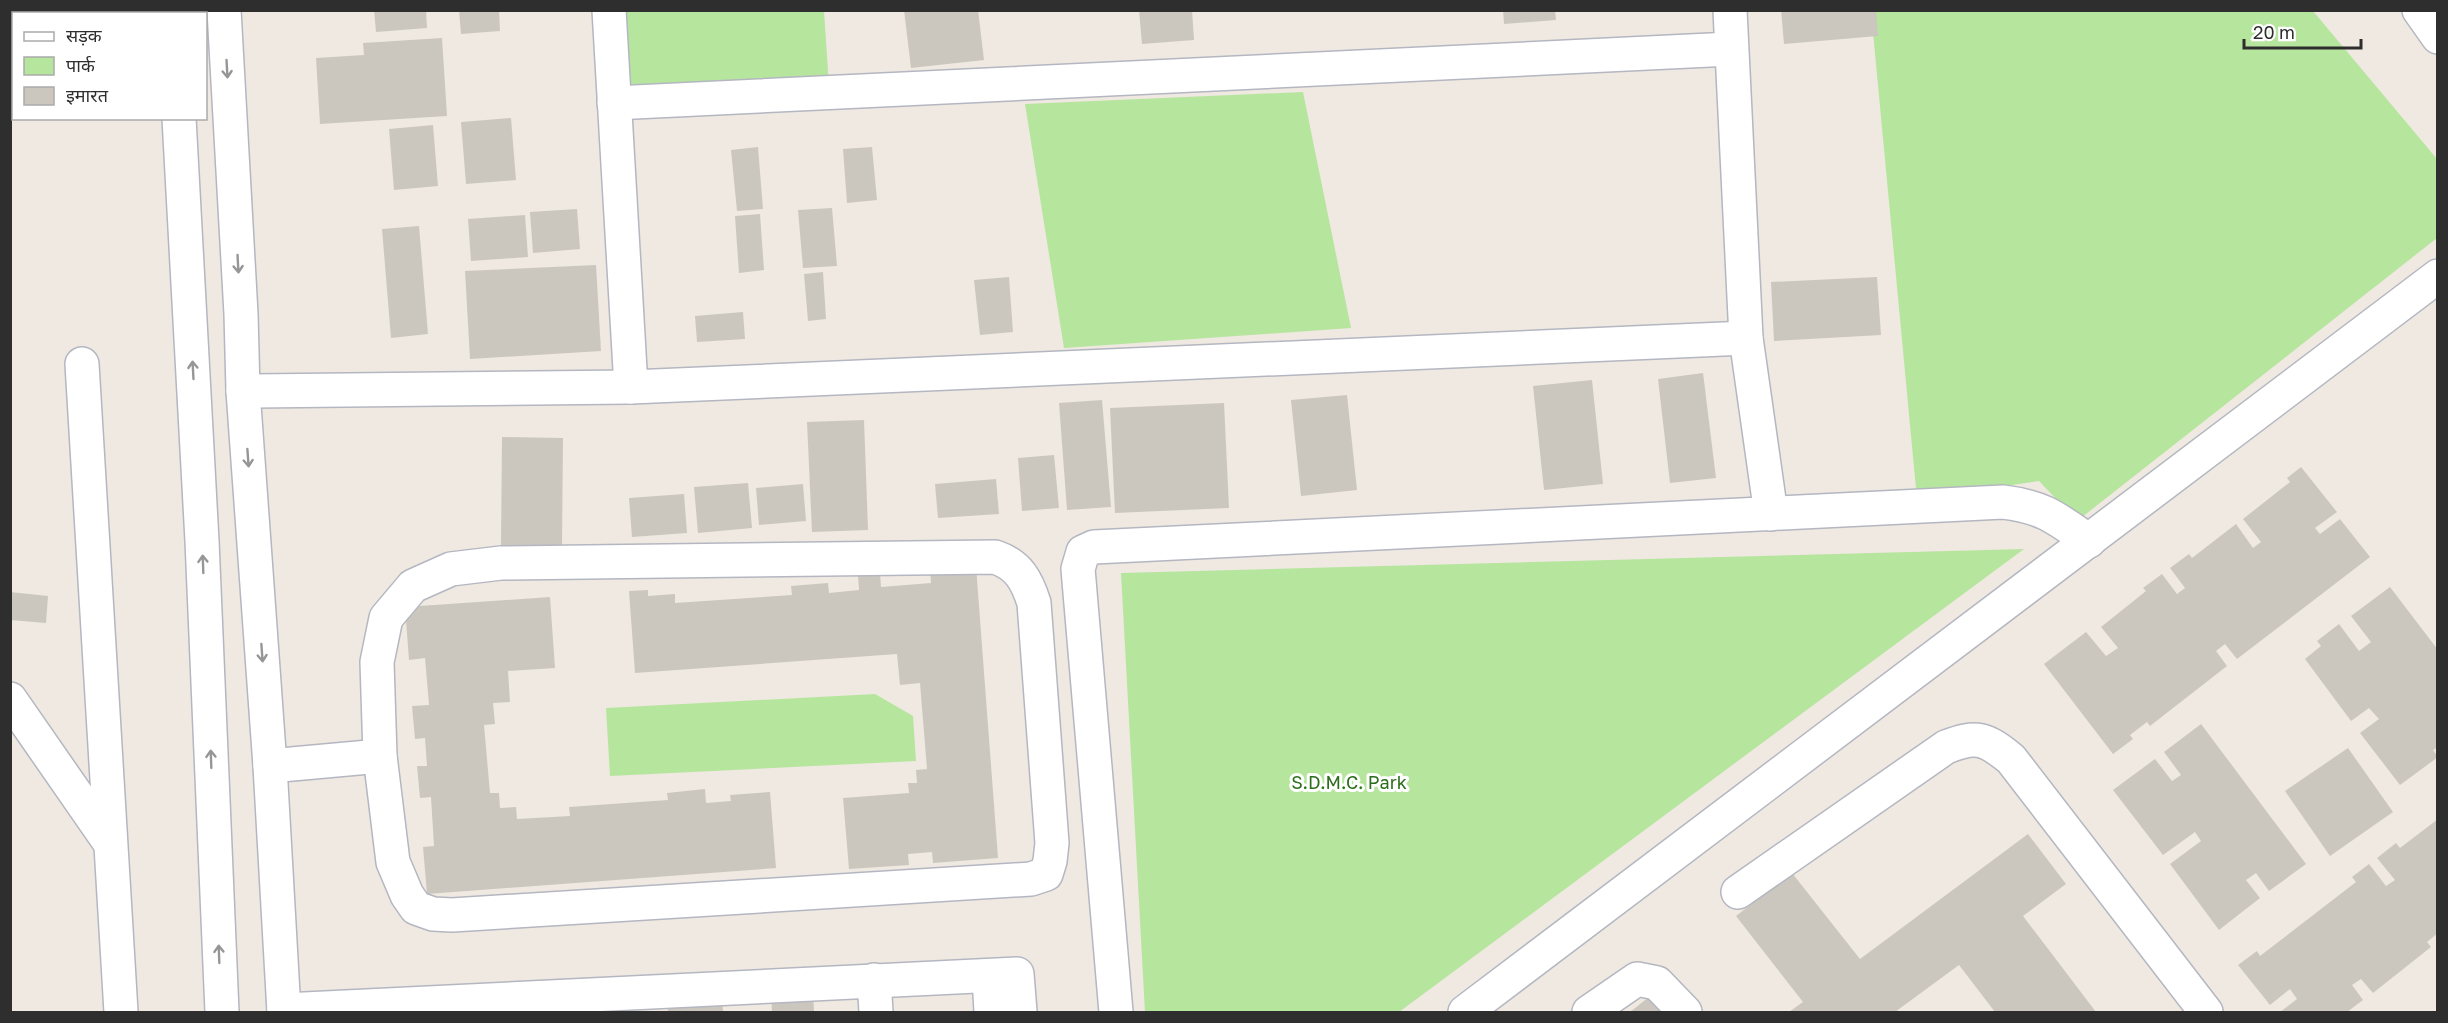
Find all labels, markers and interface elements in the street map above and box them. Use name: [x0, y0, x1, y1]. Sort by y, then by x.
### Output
legend: [12, 12, 207, 120]
scale bar: [2244, 12, 2361, 50]
text: 20 m: [2253, 21, 2295, 43]
text: सड़क: [66, 24, 103, 46]
text: पार्क: [66, 54, 96, 76]
one-way arrow: [222, 58, 233, 78]
text: इमारत: [66, 84, 109, 106]
one-way arrow: [233, 253, 244, 273]
one-way arrow: [187, 360, 198, 380]
one-way arrow: [243, 448, 254, 468]
one-way arrow: [197, 555, 208, 575]
one-way arrow: [256, 642, 267, 662]
one-way arrow: [205, 750, 216, 770]
park label: S.D.M.C. Park: [1291, 771, 1407, 793]
one-way arrow: [214, 945, 225, 965]

